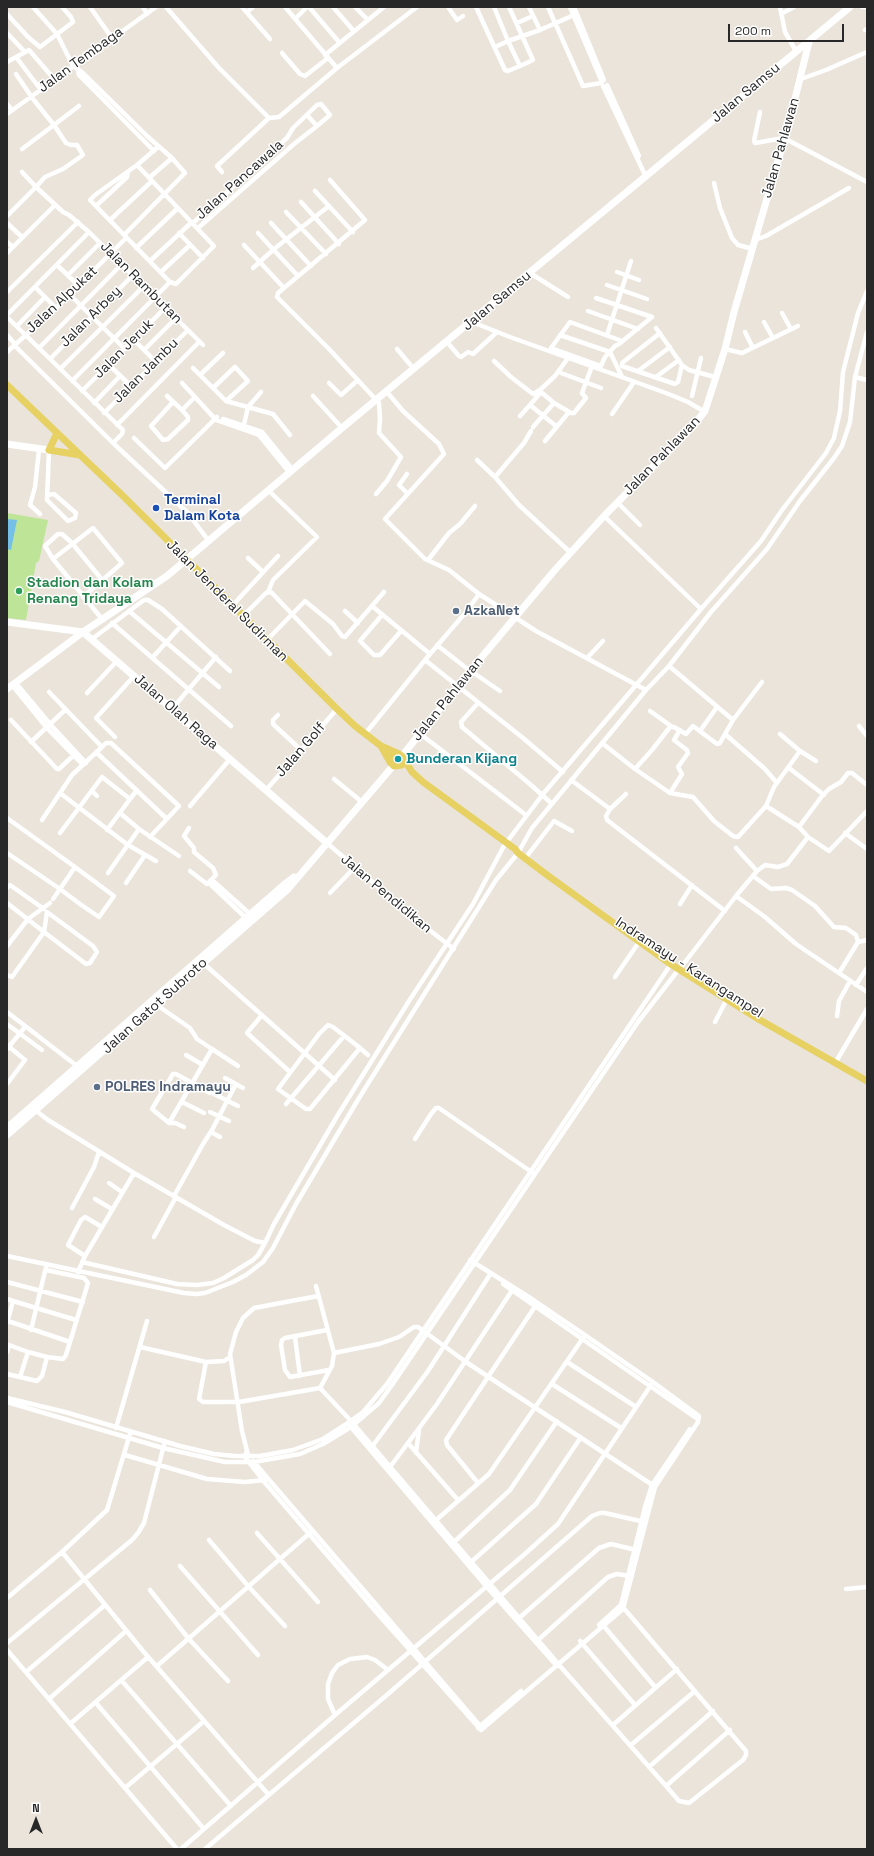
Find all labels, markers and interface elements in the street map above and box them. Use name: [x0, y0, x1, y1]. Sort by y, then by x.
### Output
scale bar: [730, 16, 846, 42]
text: 200 m: [735, 23, 771, 39]
street label: Jalan Tembaga: [35, 24, 127, 96]
street label: Jalan Samsu: [708, 59, 784, 127]
street label: Jalan Pahlawan: [759, 96, 803, 200]
street label: Jalan Pancawala: [193, 136, 287, 224]
street label: Jalan Rambutan: [96, 238, 186, 328]
street label: Jalan Alpukat: [23, 263, 101, 337]
street label: Jalan Samsu: [459, 267, 535, 335]
street label: Jalan Arbey: [57, 283, 125, 351]
street label: Jalan Jeruk: [91, 316, 157, 382]
street label: Jalan Jambu: [110, 335, 182, 407]
street label: Jalan Pahlawan: [620, 413, 704, 499]
place label: Terminal Dalam Kota: [164, 492, 240, 524]
marker: Terminal Dalam Kota: [151, 503, 161, 513]
street label: Jalan Jenderal Sudirman: [163, 537, 291, 665]
place label: Stadion dan Kolam Renang Tridaya: [27, 575, 153, 608]
marker: Stadion dan Kolam Renang Tridaya: [14, 586, 24, 596]
place label: AzkaNet: [464, 603, 520, 619]
marker: AzkaNet: [451, 606, 461, 616]
street label: Jalan Pahlawan: [409, 653, 487, 745]
street label: Jalan Olah Raga: [130, 671, 222, 753]
street label: Jalan Golf: [273, 719, 329, 781]
place label: Bunderan Kijang: [406, 751, 517, 767]
marker: Bunderan Kijang: [393, 754, 403, 764]
street label: Jalan Pendidikan: [337, 851, 435, 937]
street label: Indramayu - Karangampel: [612, 914, 766, 1022]
street label: Jalan Gatot Subroto: [99, 954, 211, 1058]
place label: POLRES Indramayu: [105, 1079, 231, 1095]
marker: POLRES Indramayu: [92, 1082, 102, 1092]
north arrow: [16, 1800, 56, 1840]
text: N: [32, 1801, 40, 1815]

